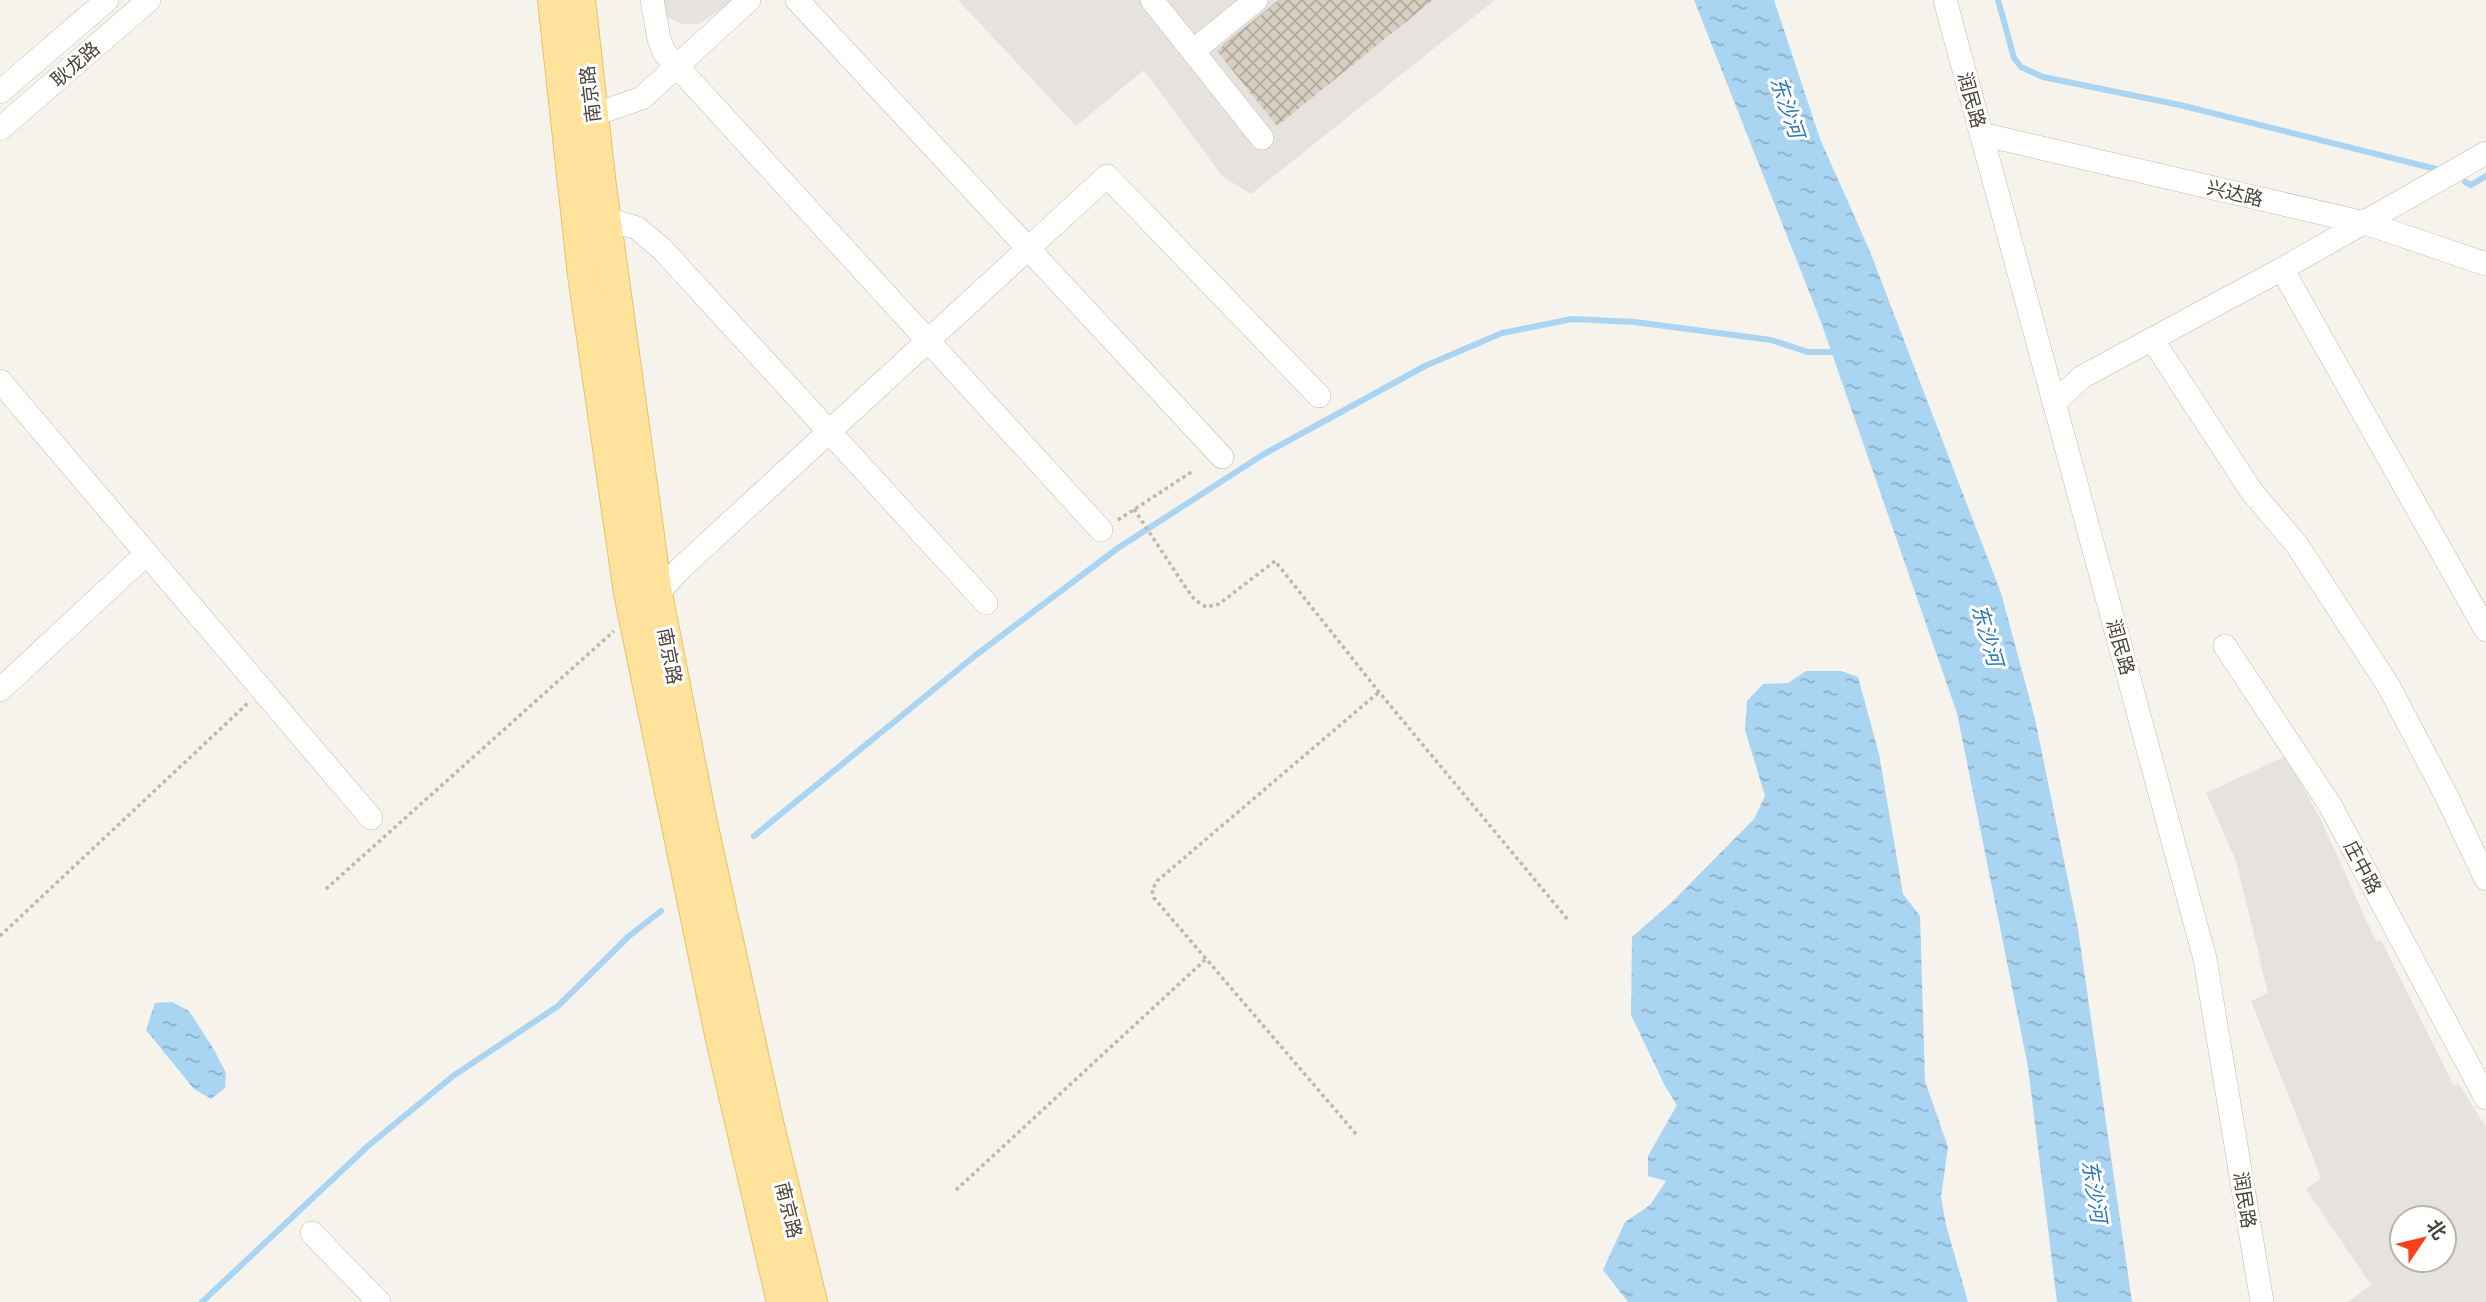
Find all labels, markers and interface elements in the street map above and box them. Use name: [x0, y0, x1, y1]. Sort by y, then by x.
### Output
street label: 耿龙路: [46, 36, 104, 92]
street label: 南京路: [575, 64, 605, 124]
street label: 润民路: [1953, 69, 1991, 131]
water label: 东沙河: [1765, 73, 1812, 145]
street label: 兴达路: [2205, 175, 2265, 211]
water label: 东沙河: [1967, 601, 2010, 673]
street label: 润民路: [2102, 616, 2140, 678]
street label: 南京路: [653, 626, 687, 686]
street label: 庄中路: [2339, 836, 2387, 898]
water label: 东沙河: [2077, 1158, 2113, 1228]
street label: 润民路: [2229, 1170, 2261, 1230]
street label: 南京路: [770, 1179, 808, 1241]
north arrow: [2388, 1204, 2458, 1274]
text: 北: [2422, 1215, 2452, 1244]

